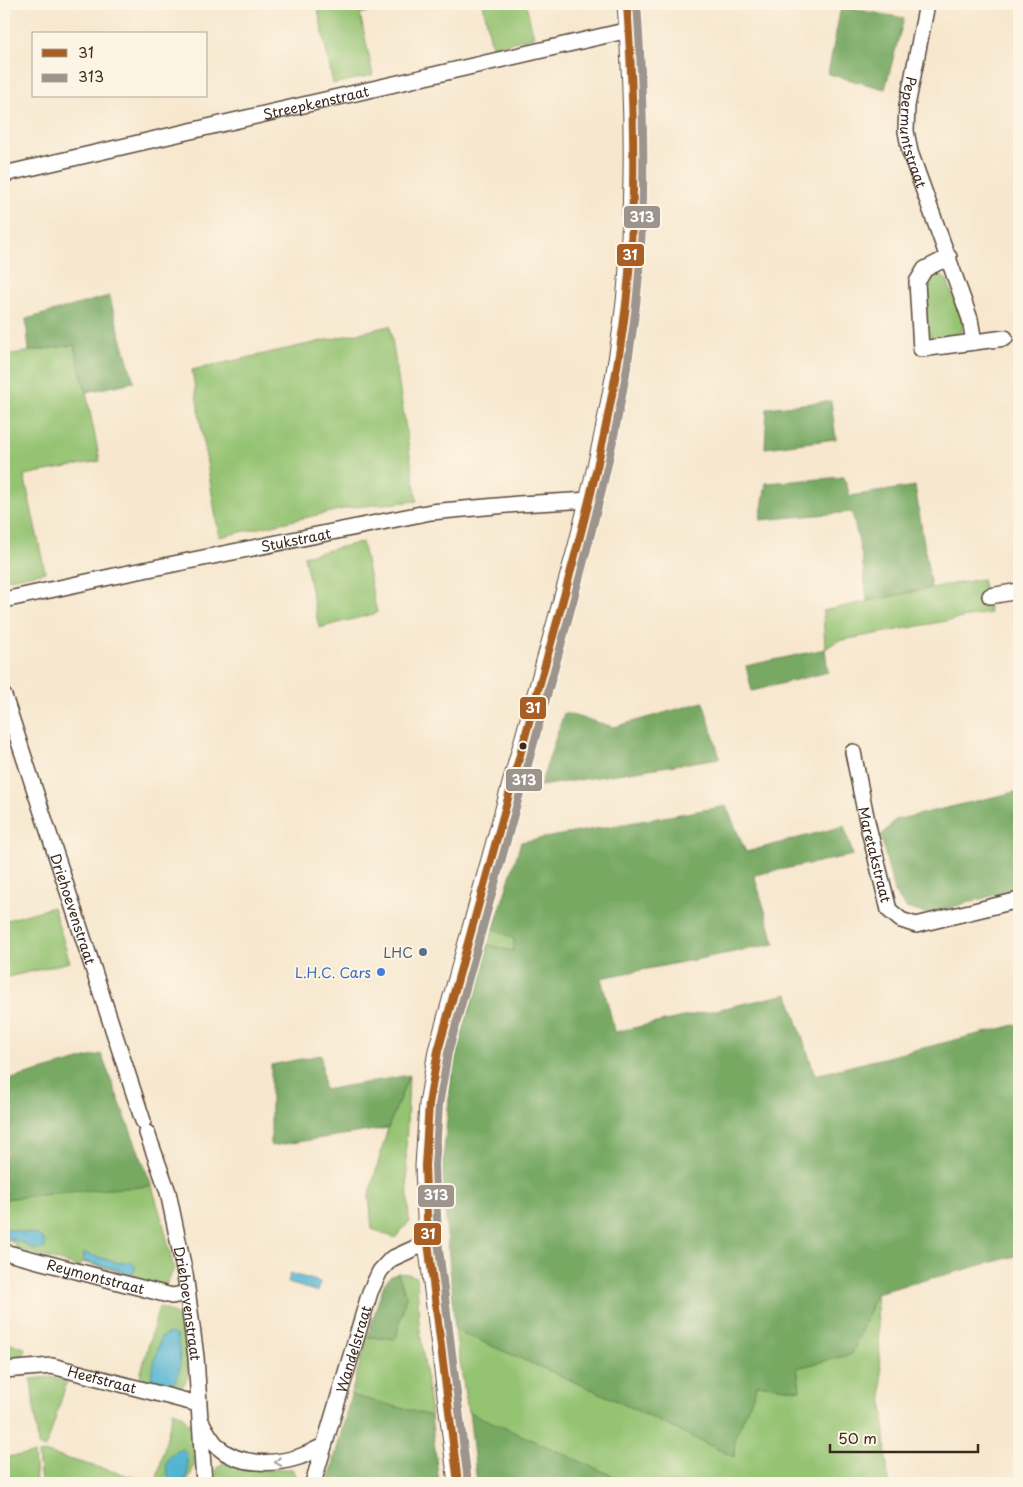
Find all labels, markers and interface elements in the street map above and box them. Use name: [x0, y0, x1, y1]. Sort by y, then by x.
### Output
legend: [32, 32, 208, 98]
text: 31: [78, 40, 94, 63]
text: 313: [78, 64, 104, 87]
street label: Pepermuntstraat: [895, 75, 933, 191]
street label: Streepkenstraat: [261, 80, 371, 125]
line badge: 313: [623, 205, 661, 229]
text: 313: [630, 206, 654, 227]
line badge: 31: [616, 243, 645, 267]
text: 31: [622, 244, 638, 265]
street label: Stukstraat: [259, 522, 333, 557]
line badge: 31: [519, 696, 547, 720]
text: 31: [525, 697, 541, 718]
unlabelled marker: [518, 741, 528, 751]
line badge: 313: [505, 768, 543, 792]
text: 313: [512, 769, 536, 790]
street label: Maretakstraat: [854, 805, 897, 905]
street label: Driehoevenstraat: [46, 851, 102, 967]
place label: LHC: [383, 942, 413, 963]
marker: LHC: [417, 946, 429, 958]
place label: L.H.C. Cars: [295, 962, 371, 983]
marker: L.H.C. Cars: [375, 966, 387, 978]
line badge: 313: [417, 1184, 455, 1208]
text: 313: [424, 1184, 448, 1205]
line badge: 31: [413, 1222, 442, 1246]
text: 31: [420, 1223, 436, 1244]
street label: Driehoevenstraat: [169, 1244, 207, 1362]
street label: Reymontstraat: [45, 1253, 147, 1299]
street label: Wandelstraat: [330, 1302, 376, 1395]
street label: Heefstraat: [65, 1360, 139, 1398]
scale bar: [830, 1422, 978, 1454]
text: 50 m: [838, 1426, 877, 1449]
one-way arrow: [274, 1456, 283, 1466]

